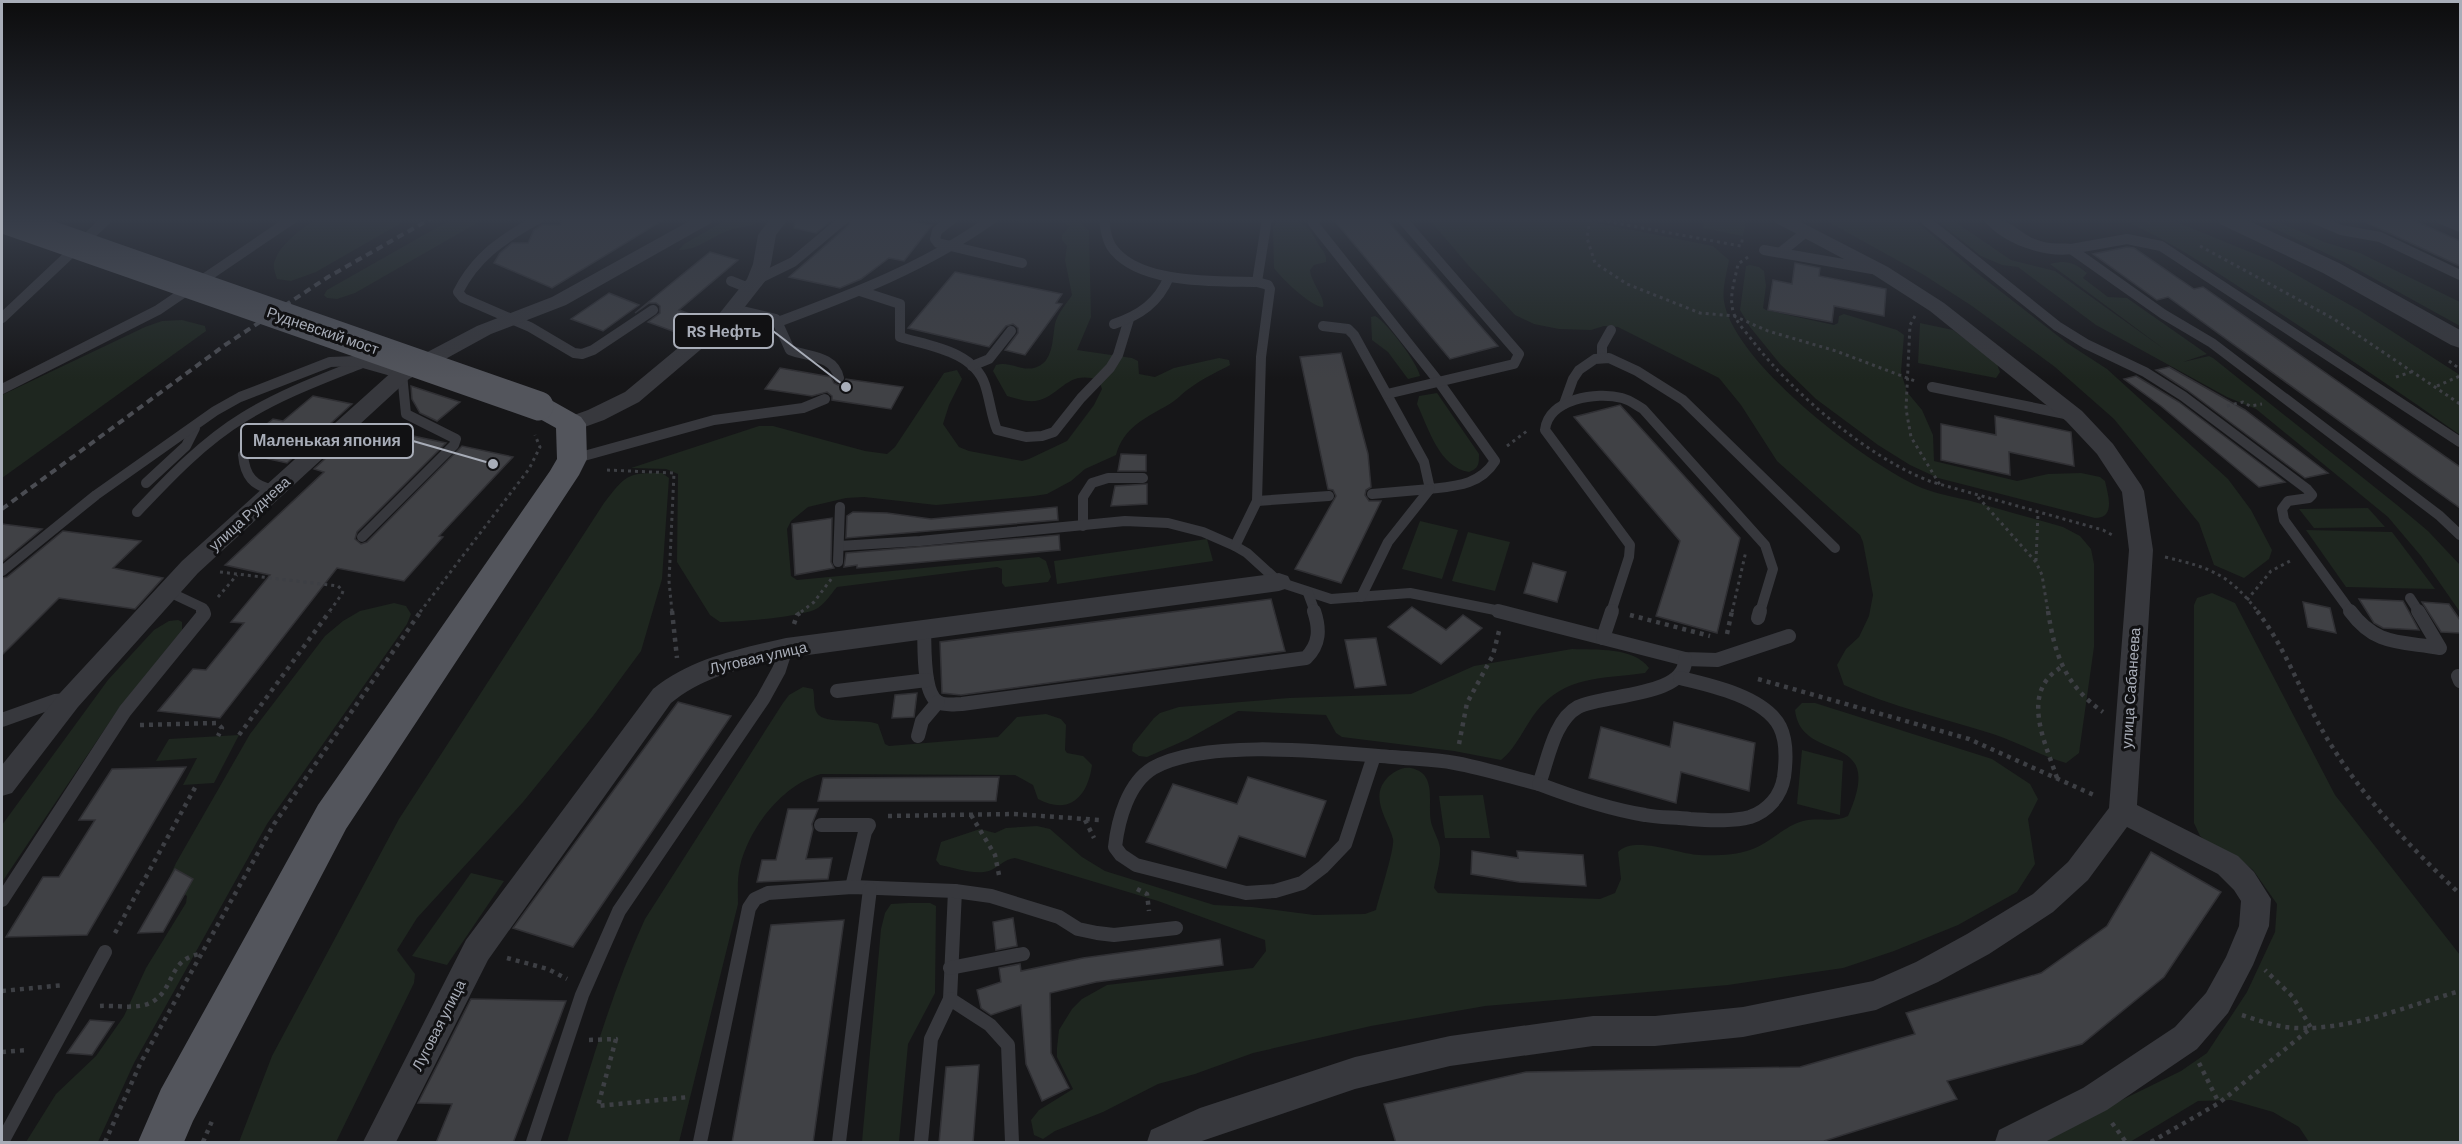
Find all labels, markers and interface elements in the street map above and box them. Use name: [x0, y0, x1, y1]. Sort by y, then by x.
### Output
street label: Рудневский мост: [265, 302, 381, 358]
callout: RS Нефть: [674, 314, 773, 348]
text: RS Нефть: [687, 321, 761, 340]
callout: Маленькая япония: [241, 424, 413, 458]
text: Маленькая япония: [253, 430, 401, 449]
street label: улица Руднева: [205, 471, 294, 554]
street label: улица Сабанеева: [2117, 626, 2143, 749]
street label: Луговая улица: [708, 637, 809, 677]
street label: Луговая улица: [407, 976, 469, 1073]

